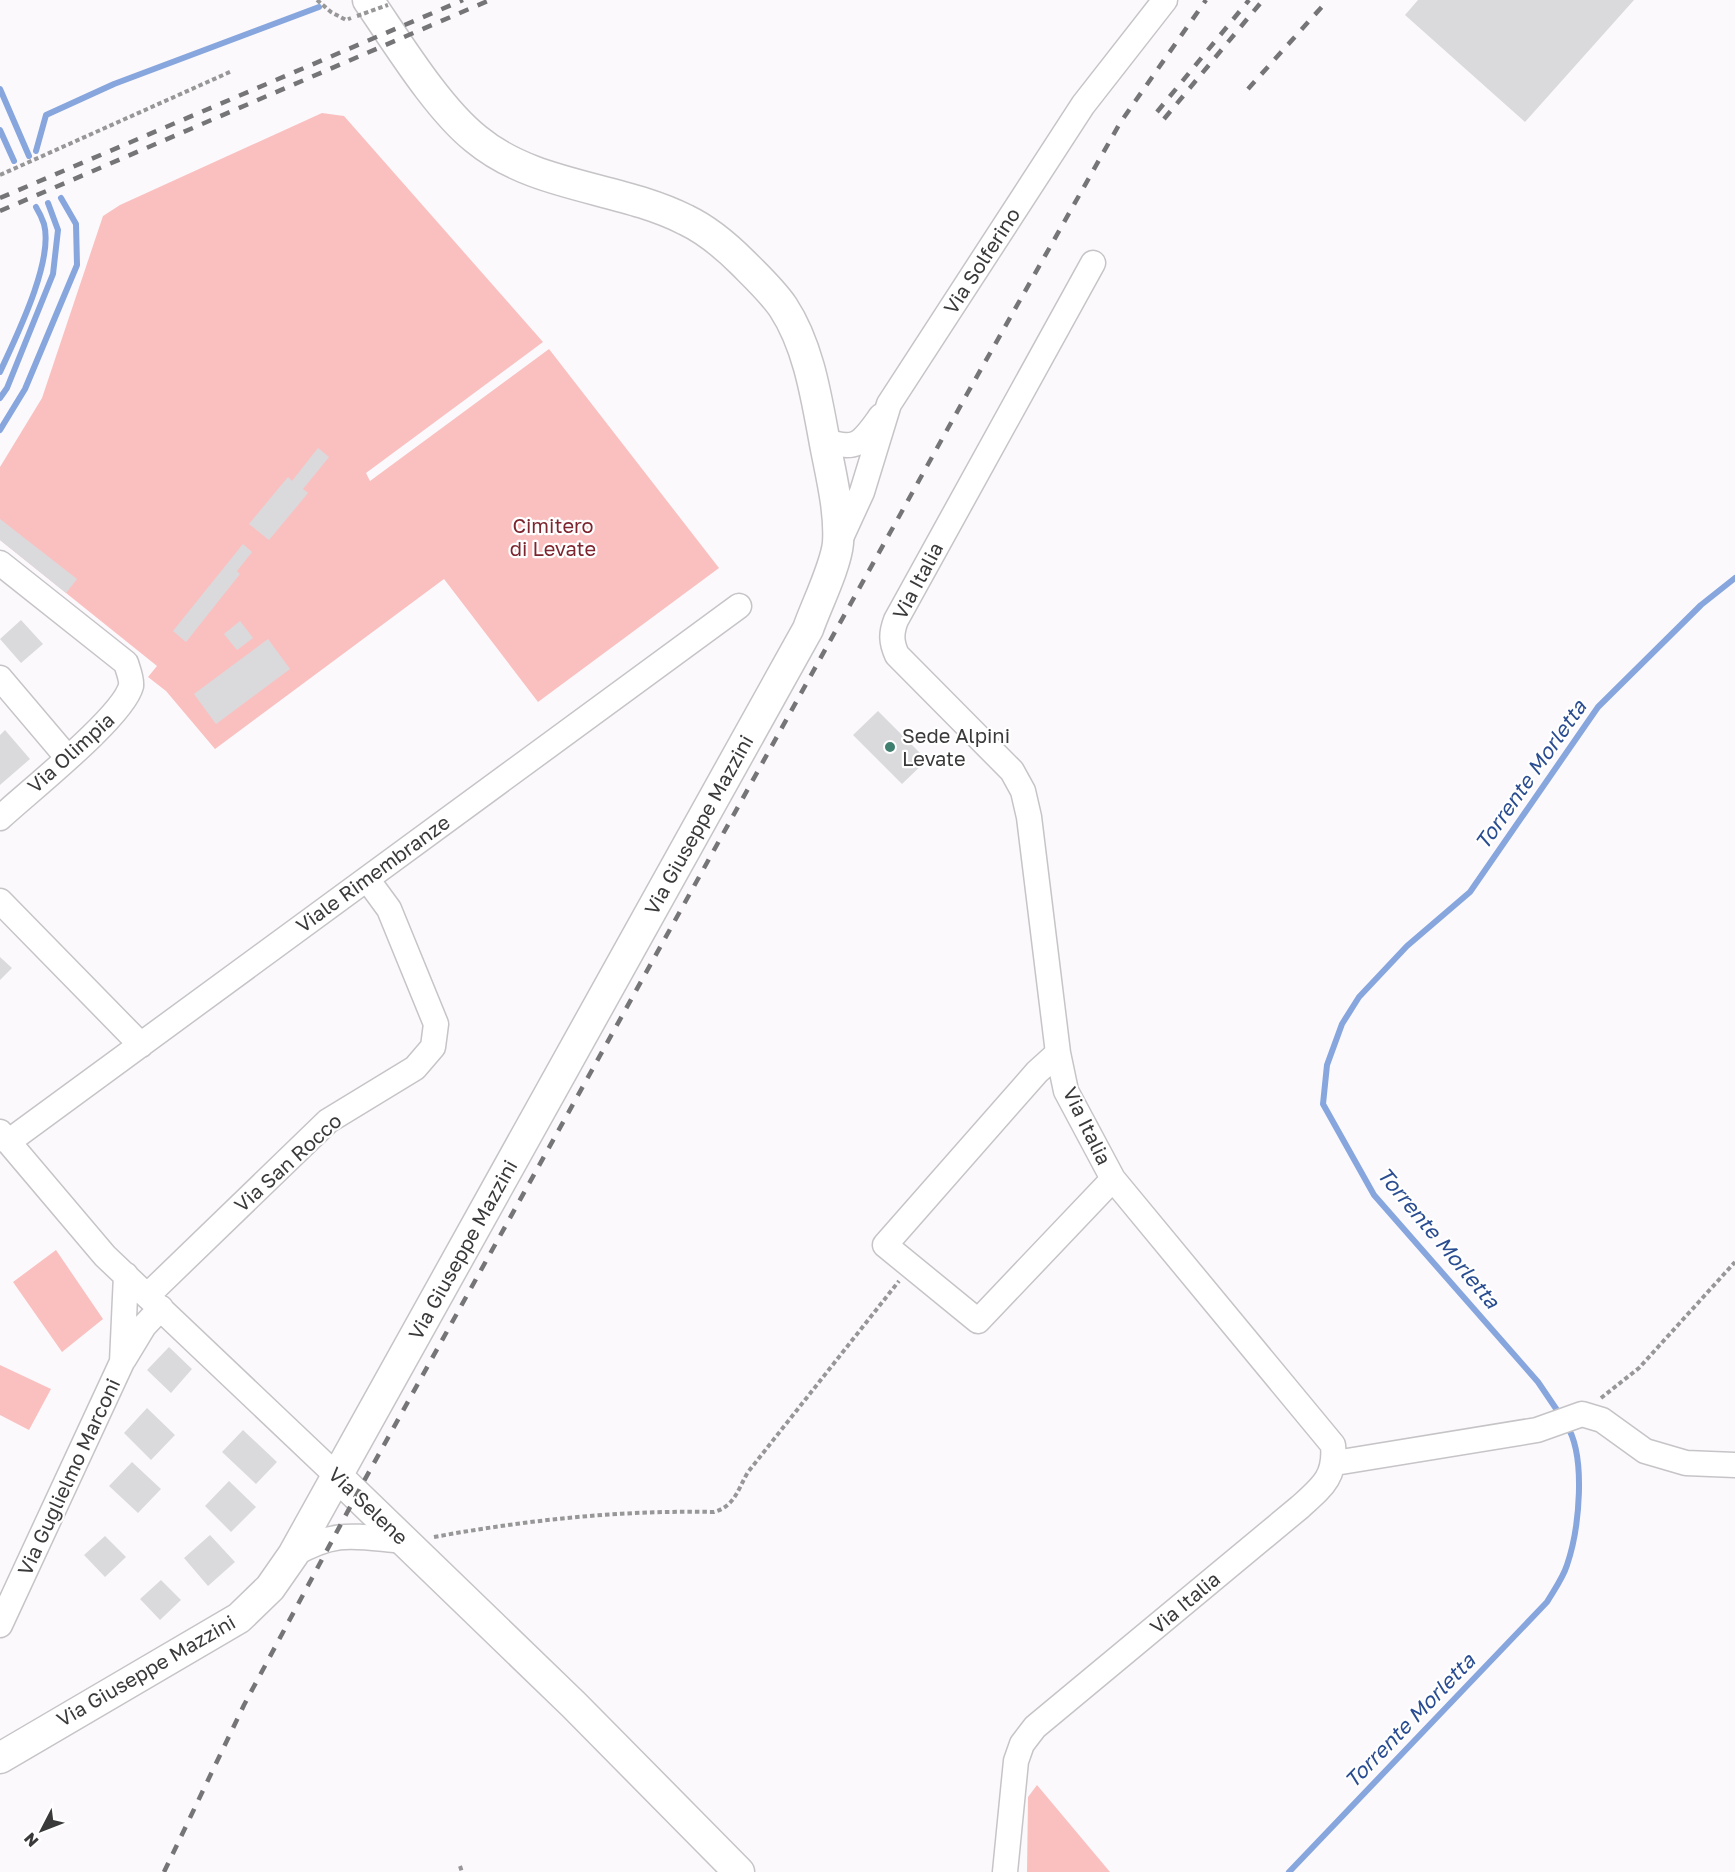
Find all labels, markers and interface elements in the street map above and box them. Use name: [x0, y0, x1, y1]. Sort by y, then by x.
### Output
street label: Via Solferino: [938, 203, 1024, 318]
park label: Cimitero di Levate: [510, 513, 596, 560]
street label: Via Italia: [887, 538, 947, 623]
water label: Torrente Morletta: [1469, 694, 1592, 854]
street label: Via Olimpia: [22, 707, 119, 797]
place label: Sede Alpini Levate: [902, 723, 1010, 770]
street label: Via Giuseppe Mazzini: [639, 730, 758, 919]
marker: Sede Alpini Levate: [883, 740, 897, 754]
street label: Viale Rimembranze: [291, 809, 454, 937]
street label: Via Italia: [1059, 1083, 1117, 1168]
street label: Via San Rocco: [229, 1108, 346, 1217]
street label: Via Giuseppe Mazzini: [403, 1155, 522, 1344]
water label: Torrente Morletta: [1372, 1161, 1506, 1314]
street label: Via Guglielmo Marconi: [12, 1374, 124, 1579]
street label: Via Selene: [324, 1462, 413, 1549]
street label: Via Italia: [1145, 1566, 1224, 1638]
street label: Via Giuseppe Mazzini: [52, 1609, 239, 1731]
water label: Torrente Morletta: [1339, 1647, 1481, 1793]
north arrow: [12, 1800, 72, 1860]
text: N: [19, 1829, 42, 1851]

